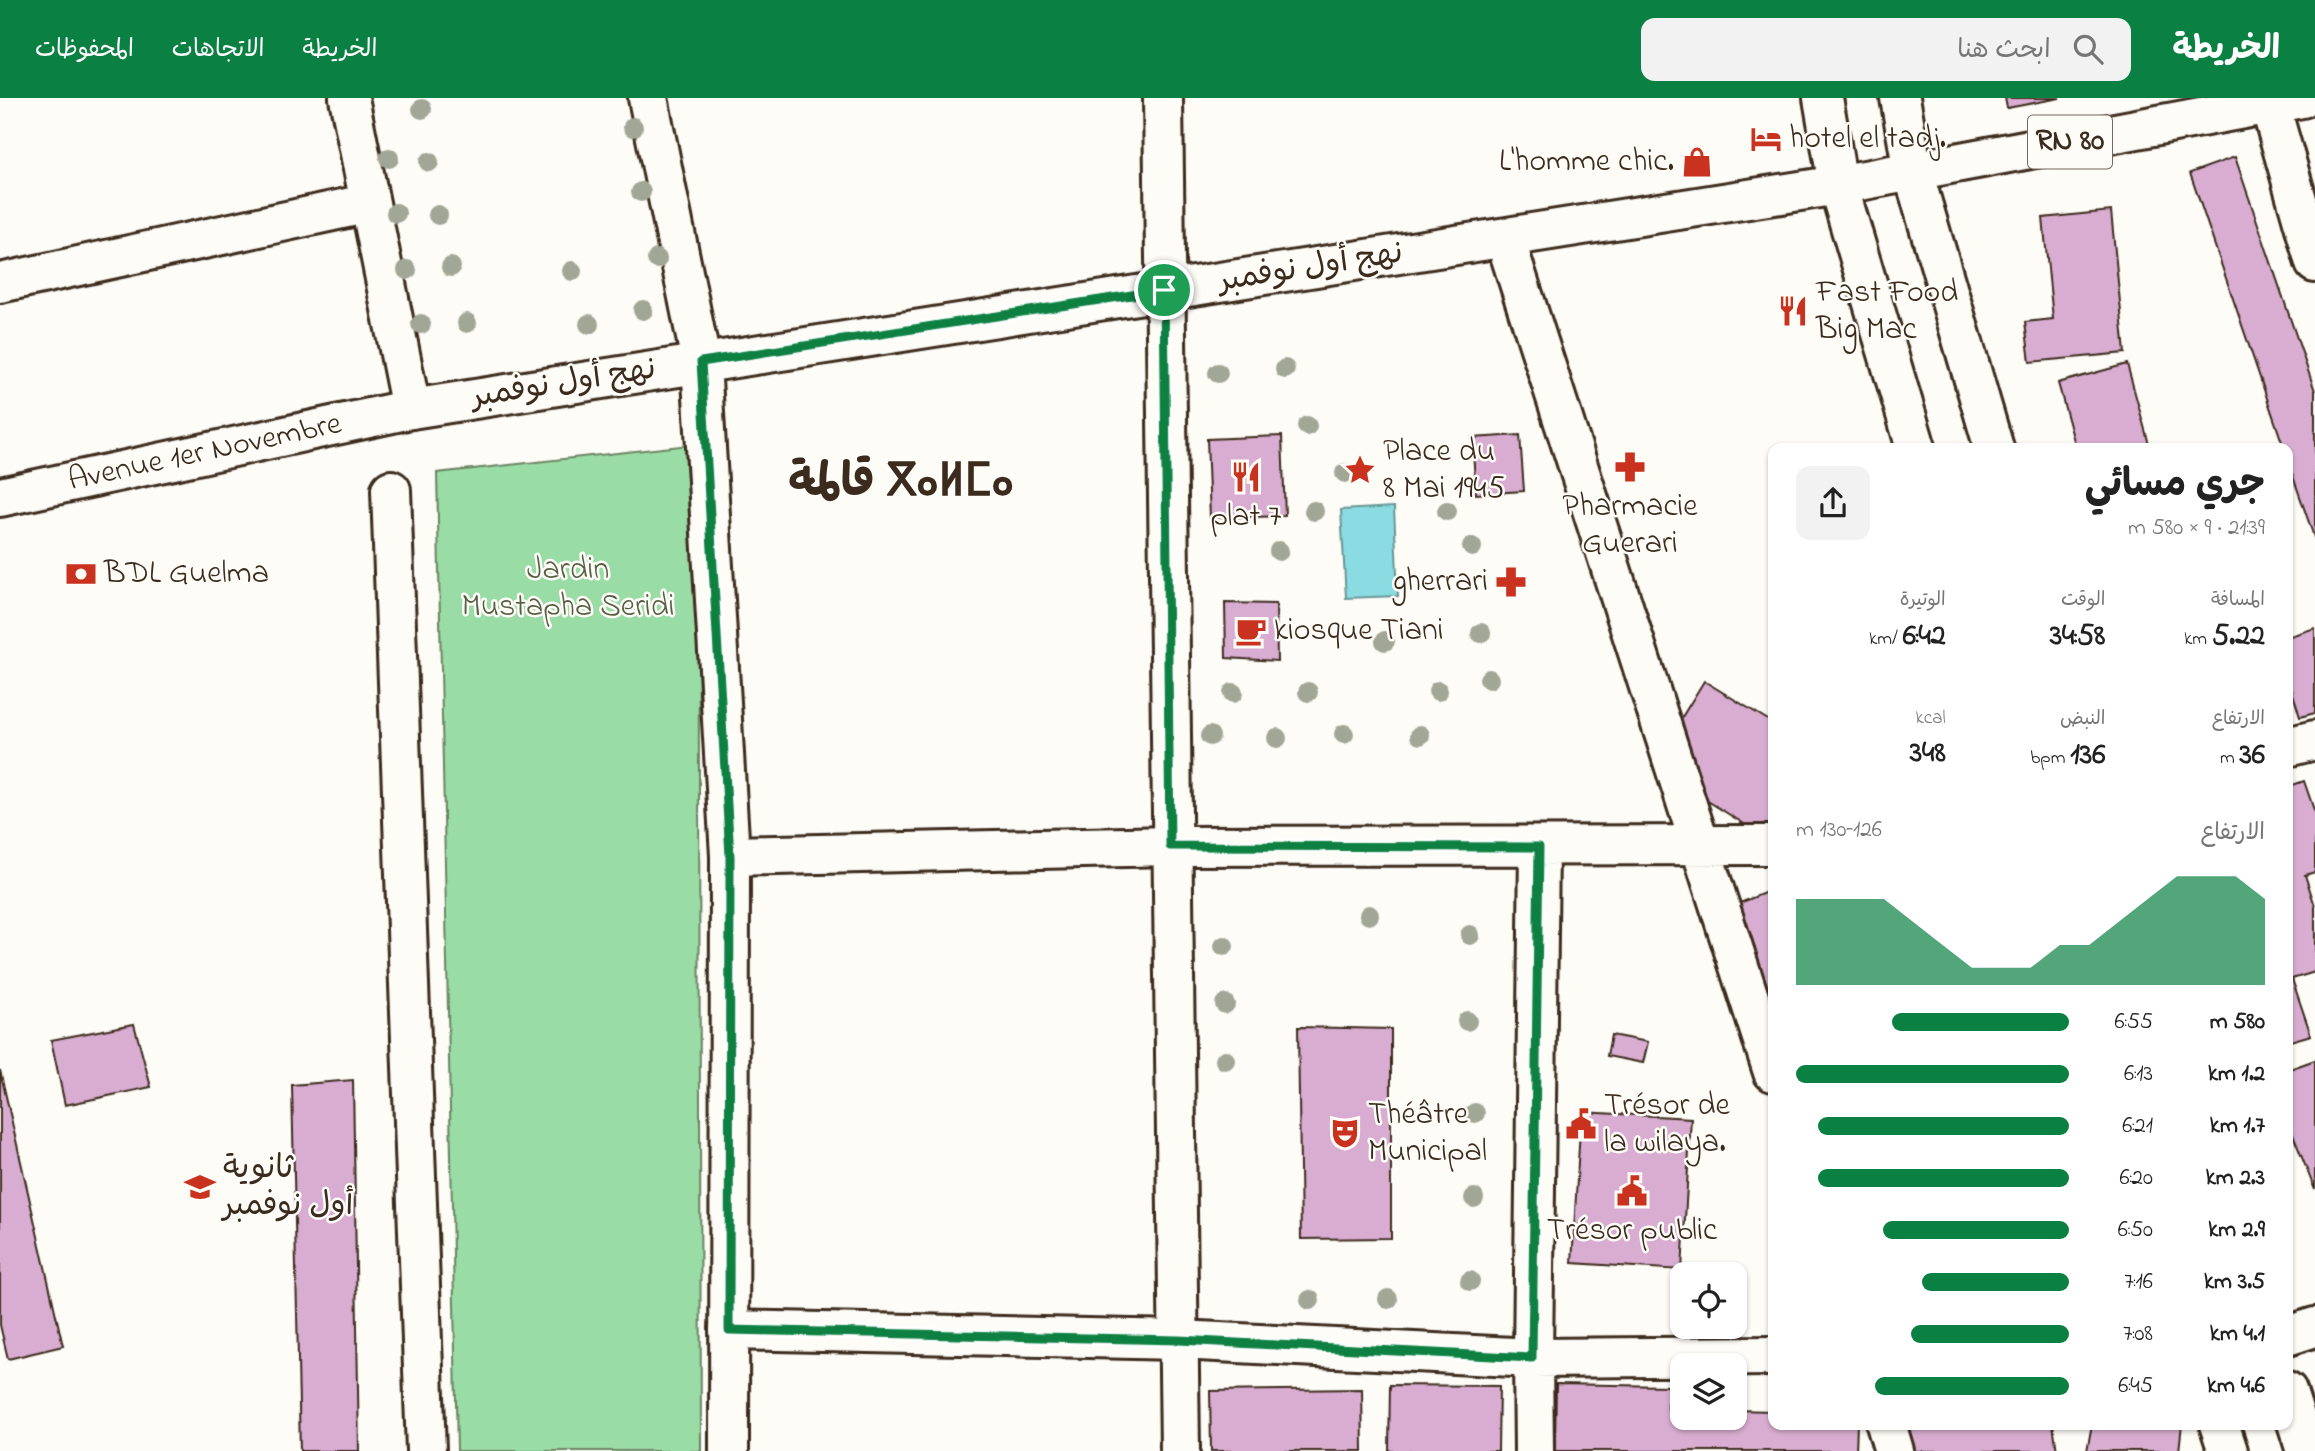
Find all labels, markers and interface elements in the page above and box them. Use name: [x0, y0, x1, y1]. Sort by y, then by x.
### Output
search box: [1641, 18, 2131, 81]
text: الخريطة: [2173, 26, 2280, 74]
icon: search: [2069, 30, 2107, 68]
text: ابحث هنا: [1957, 32, 2051, 70]
text: المحفوظات: [35, 33, 134, 68]
text: الاتجاهات: [172, 33, 265, 68]
text: الخريطة: [303, 33, 377, 68]
place label: hotel el tadj.: [1789, 116, 1946, 163]
road number: RN 80: [2028, 116, 2112, 168]
hotel icon: hotel el tadj.: [1749, 122, 1783, 156]
place label: L'homme chic.: [1499, 139, 1674, 186]
shop icon: L'homme chic.: [1680, 145, 1714, 179]
street label: نهج أول نوفمبر: [1212, 230, 1407, 306]
pin: [1134, 260, 1194, 320]
place label: Fast Food Big Mac: [1815, 270, 1958, 354]
icon: arrive: [1145, 271, 1183, 309]
restaurant icon: Fast Food Big Mac: [1776, 294, 1810, 328]
street label: نهج أول نوفمبر: [465, 346, 660, 422]
street label: Avenue 1er Novembre: [64, 401, 346, 505]
place label: Place du 8 Mai 1945: [1383, 429, 1505, 513]
district label: قالمة ⴳⴰⵍⵎⴰ: [788, 450, 1014, 517]
pharmacy icon: Pharmacie Guerari: [1613, 450, 1647, 484]
place icon: Place du 8 Mai 1945: [1343, 453, 1377, 487]
text: جري مسائي: [2085, 458, 2265, 514]
restaurant icon: plat 7: [1229, 460, 1263, 494]
button: share: [1796, 466, 1870, 540]
place label: Pharmacie Guerari: [1562, 484, 1698, 568]
place label: plat 7: [1210, 494, 1282, 541]
text: 21:39 · 9 × 580 m: [2128, 512, 2265, 545]
park label: Jardin Mustapha Seridi: [461, 547, 675, 631]
place label: BDL Guelma: [103, 551, 269, 598]
bank icon: BDL Guelma: [64, 557, 98, 591]
place label: gherrari: [1392, 559, 1488, 606]
pharmacy icon: gherrari: [1494, 565, 1528, 599]
text: الوتيرة: [1900, 587, 1946, 614]
text: الوقت: [2061, 587, 2105, 614]
text: المسافة: [2211, 587, 2265, 614]
place label: kiosque Tiani: [1274, 608, 1443, 655]
cafe icon: kiosque Tiani: [1234, 614, 1268, 648]
text: 6:42: [1903, 615, 1946, 659]
text: 34:58: [2050, 615, 2105, 659]
text: 5.22: [2212, 615, 2265, 659]
text: /km: [1869, 626, 1903, 653]
text: km: [2184, 626, 2212, 653]
text: kcal: [1915, 705, 1946, 732]
text: النبض: [2060, 706, 2105, 733]
text: الارتفاع: [2212, 706, 2265, 733]
text: 348: [1910, 732, 1946, 776]
text: 136: [2070, 734, 2105, 778]
text: 36: [2239, 734, 2265, 778]
text: bpm: [2030, 745, 2070, 772]
text: m: [2220, 745, 2239, 772]
text: 126–130 m: [1796, 814, 1882, 847]
text: الارتفاع: [2201, 817, 2265, 850]
text: 6:55: [2115, 1006, 2153, 1039]
text: 580 m: [2210, 1006, 2265, 1039]
text: 6:13: [2124, 1058, 2153, 1091]
text: 1.2 km: [2208, 1058, 2265, 1091]
place label: Trésor de la wilaya.: [1604, 1083, 1730, 1167]
place label: Théâtre Municipal: [1368, 1092, 1487, 1176]
public building icon: Trésor de la wilaya.: [1564, 1107, 1598, 1141]
text: 6:21: [2122, 1110, 2153, 1143]
text: 1.7 km: [2210, 1110, 2265, 1143]
theatre icon: Théâtre Municipal: [1328, 1116, 1362, 1150]
place label: ثانوية أول نوفمبر: [220, 1146, 354, 1230]
text: 6:20: [2120, 1162, 2153, 1195]
text: 2.3 km: [2206, 1162, 2265, 1195]
school or university icon: ثانوية أول نوفمبر: [183, 1170, 217, 1204]
public building icon: Trésor public: [1615, 1174, 1649, 1208]
place label: Trésor public: [1547, 1208, 1718, 1255]
text: 6:50: [2118, 1214, 2153, 1247]
text: 2.9 km: [2208, 1214, 2265, 1247]
map controls: [1670, 1262, 1747, 1430]
button: locate: [1670, 1262, 1747, 1339]
text: 7:16: [2124, 1266, 2153, 1299]
text: 3.5 km: [2204, 1266, 2265, 1299]
text: 7:08: [2123, 1318, 2153, 1351]
text: 4.1 km: [2210, 1318, 2265, 1351]
button: layers: [1670, 1353, 1747, 1430]
text: 6:45: [2118, 1370, 2153, 1403]
text: 4.6 km: [2207, 1370, 2265, 1403]

